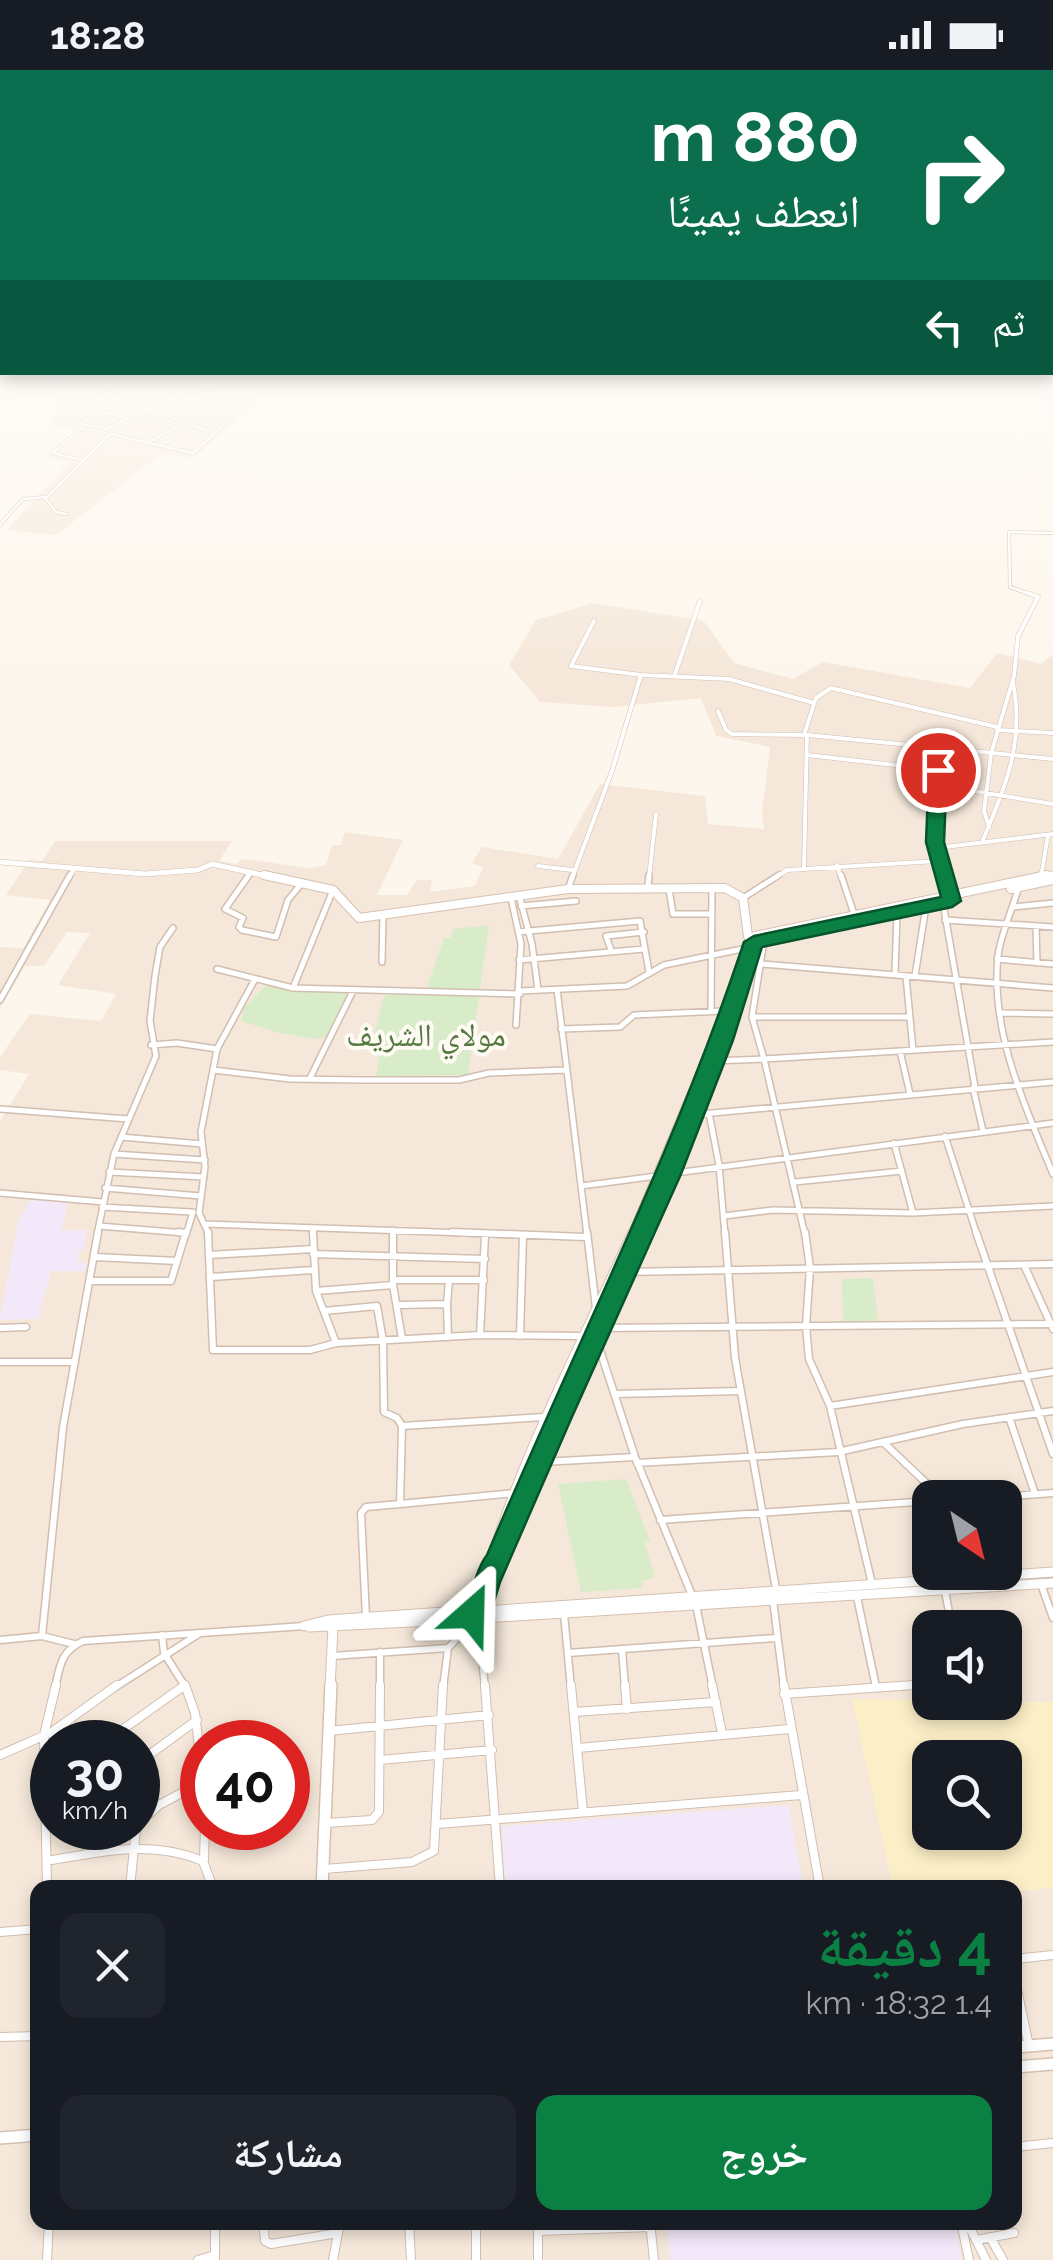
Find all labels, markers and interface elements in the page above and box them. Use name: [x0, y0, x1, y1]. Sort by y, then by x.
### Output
text: 18:28: [50, 13, 146, 58]
text: 880 m: [650, 95, 860, 177]
icon: right: [895, 110, 1025, 240]
text: انعطف يمينًا: [667, 185, 860, 238]
icon: left: [917, 300, 972, 355]
text: ثم: [992, 300, 1025, 345]
pin: [896, 728, 981, 813]
icon: arrive: [911, 743, 966, 798]
park label: مولاي الشريف: [346, 1016, 506, 1060]
north arrow: [912, 1480, 1022, 1590]
map controls: [912, 1480, 1022, 1850]
position arrow: [419, 1562, 523, 1666]
button: sound: [912, 1610, 1022, 1720]
speed limit sign: 40: [180, 1720, 310, 1850]
button: search: [912, 1740, 1022, 1850]
text: 30: [66, 1743, 124, 1802]
text: km/h: [62, 1795, 128, 1825]
text: 4 دقيقة: [817, 1911, 992, 1981]
button: close: [60, 1913, 165, 2018]
text: 1.4 km · 18:32: [805, 1984, 992, 2021]
button: مشاركة: [60, 2095, 516, 2210]
button: خروج: [536, 2095, 992, 2210]

